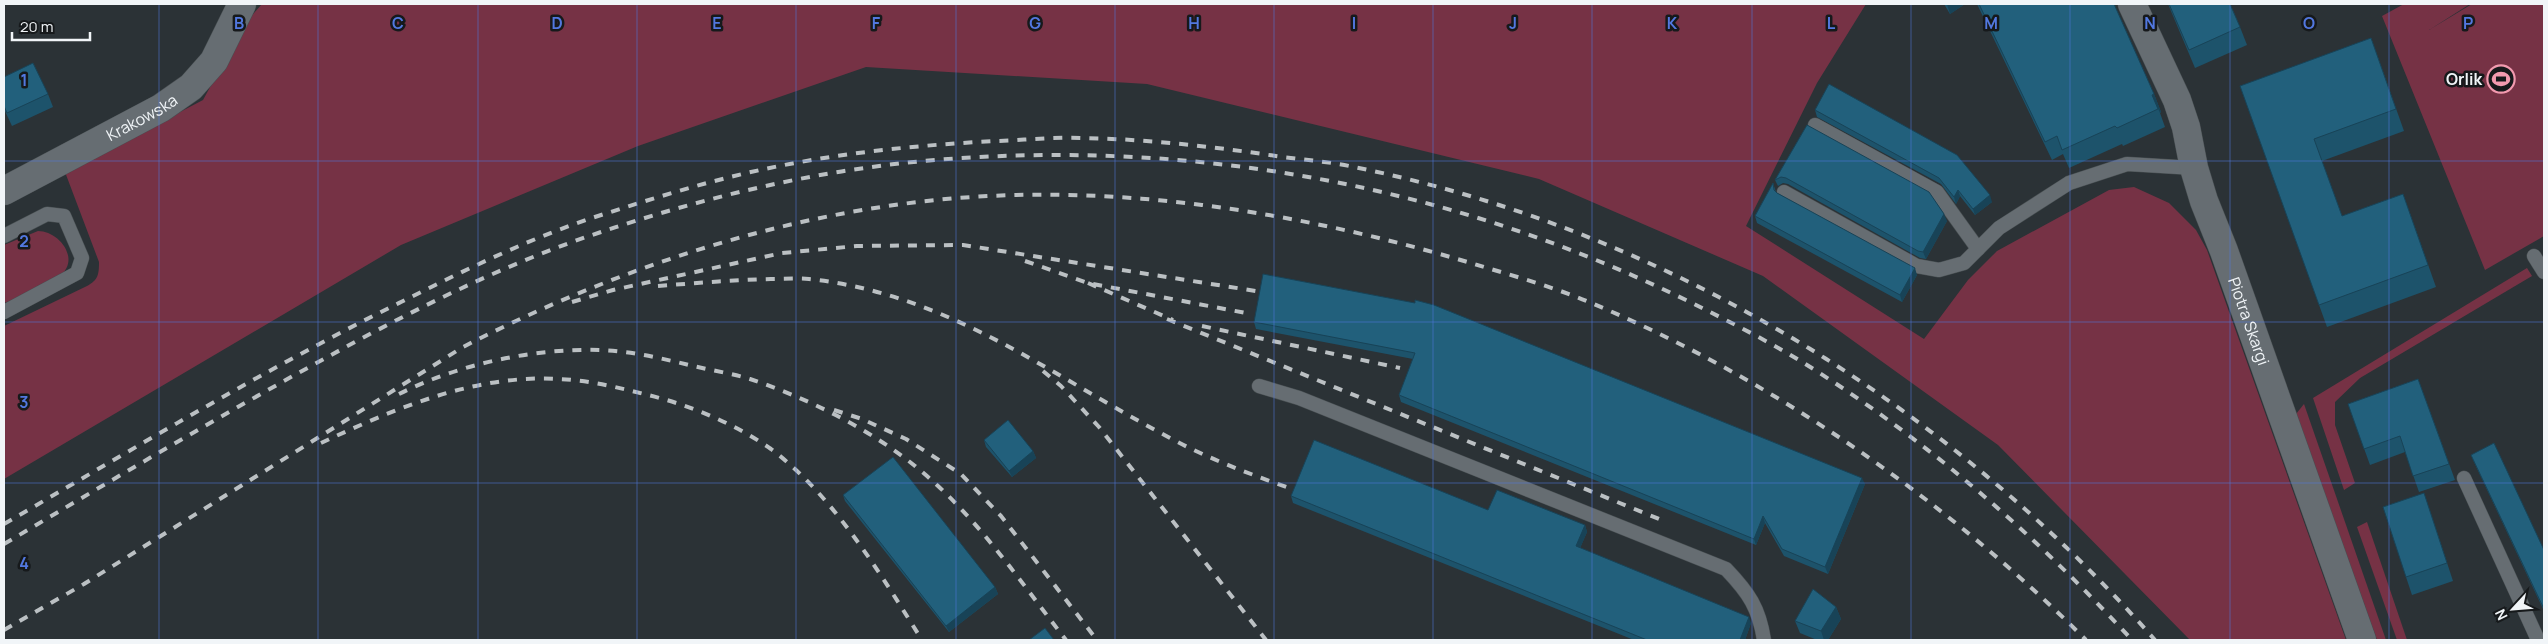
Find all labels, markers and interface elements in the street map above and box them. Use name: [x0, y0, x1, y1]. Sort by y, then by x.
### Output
scale bar: [12, 10, 90, 42]
text: B: [234, 12, 244, 34]
text: C: [392, 12, 404, 34]
text: D: [551, 12, 563, 34]
text: E: [712, 12, 722, 34]
text: F: [872, 12, 881, 34]
text: G: [1029, 12, 1041, 34]
text: H: [1188, 12, 1200, 34]
text: I: [1352, 12, 1356, 34]
text: J: [1509, 12, 1517, 34]
text: K: [1667, 12, 1678, 34]
text: L: [1827, 12, 1836, 34]
text: M: [1984, 12, 1998, 34]
text: N: [2144, 12, 2156, 34]
text: O: [2303, 12, 2315, 34]
text: P: [2463, 12, 2473, 34]
text: 20 m: [20, 16, 53, 37]
sports icon: Orlik: [2486, 64, 2516, 94]
place label: Orlik: [2446, 68, 2482, 90]
text: 1: [20, 69, 28, 91]
street label: Krakowska: [102, 89, 182, 146]
text: 2: [19, 230, 29, 252]
street label: Piotra Skargi: [2223, 274, 2275, 368]
text: 3: [19, 391, 29, 413]
text: 4: [19, 552, 29, 574]
north arrow: [2488, 584, 2538, 634]
text: N: [2490, 606, 2512, 624]

